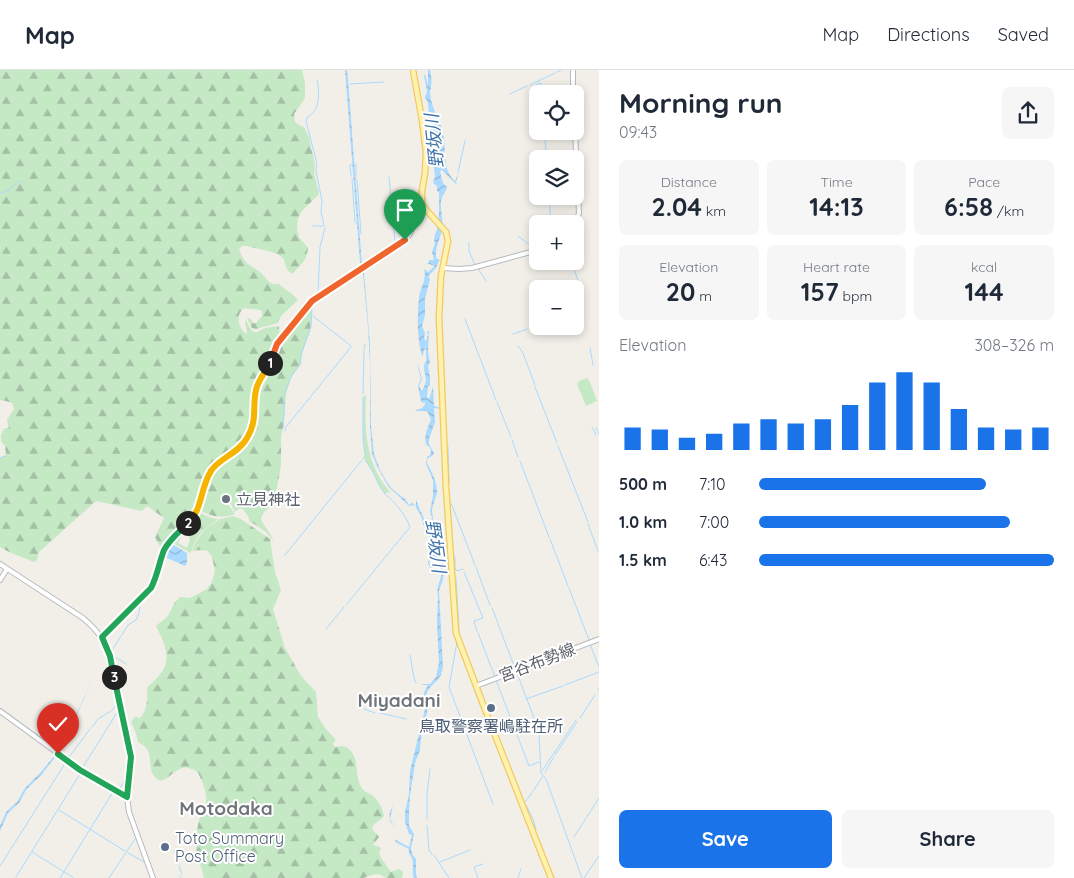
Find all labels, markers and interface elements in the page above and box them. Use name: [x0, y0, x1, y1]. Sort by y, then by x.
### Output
text: Map: [25, 20, 75, 50]
text: Map: [822, 23, 859, 46]
text: Directions: [887, 23, 970, 46]
text: Saved: [998, 23, 1049, 46]
map controls: [529, 85, 584, 335]
button: locate: [529, 85, 584, 140]
text: Morning run: [619, 85, 783, 120]
button: share: [1002, 87, 1054, 139]
water label: 野坂川: [420, 111, 448, 169]
text: 09:43: [619, 122, 657, 142]
button: layers: [529, 150, 584, 205]
text: Distance: [661, 173, 717, 191]
text: Time: [820, 173, 853, 191]
text: Pace: [968, 173, 1000, 191]
pin: [384, 189, 426, 240]
text: 2.04: [652, 191, 702, 222]
text: 14:13: [809, 191, 864, 222]
text: 6:58: [944, 191, 993, 222]
icon: arrive: [391, 196, 419, 224]
text: km: [702, 202, 726, 220]
text: /km: [993, 202, 1024, 220]
button: +: [529, 215, 584, 270]
text: Elevation: [659, 258, 718, 276]
text: Heart rate: [803, 258, 870, 276]
text: kcal: [971, 258, 997, 276]
text: 20: [666, 276, 695, 307]
text: 157: [801, 276, 839, 307]
text: 144: [965, 276, 1004, 307]
button: −: [529, 280, 584, 335]
text: m: [695, 287, 712, 305]
text: bpm: [839, 287, 872, 305]
text: Elevation: [619, 335, 686, 355]
text: 308–326 m: [974, 335, 1054, 355]
pin: 1: [258, 350, 282, 376]
text: 1: [268, 354, 273, 372]
text: 500 m: [619, 474, 667, 494]
text: 7:10: [699, 474, 726, 494]
place label: 立見神社: [236, 489, 300, 509]
marker: 立見神社: [220, 493, 232, 505]
pin: 2: [176, 510, 200, 536]
text: 1.0 km: [619, 512, 667, 532]
text: 7:00: [699, 512, 729, 532]
text: 2: [185, 514, 192, 532]
water label: 野坂川: [421, 518, 451, 576]
text: 1.5 km: [619, 550, 667, 570]
text: 6:43: [699, 550, 727, 570]
street label: 宮谷布勢線: [496, 638, 578, 686]
pin: 3: [102, 664, 126, 690]
text: 3: [111, 668, 118, 686]
district label: Miyadani: [358, 688, 440, 712]
marker: 鳥取警察署嶋駐在所: [485, 702, 497, 714]
pin: [37, 703, 79, 754]
icon: check: [44, 710, 72, 738]
place label: 鳥取警察署嶋駐在所: [419, 716, 563, 736]
district label: Motodaka: [179, 796, 273, 820]
button: Save: [619, 810, 832, 868]
button: Share: [842, 810, 1054, 868]
place label: Toto Summary Post Office: [175, 828, 284, 866]
marker: Toto Summary Post Office: [159, 841, 171, 853]

